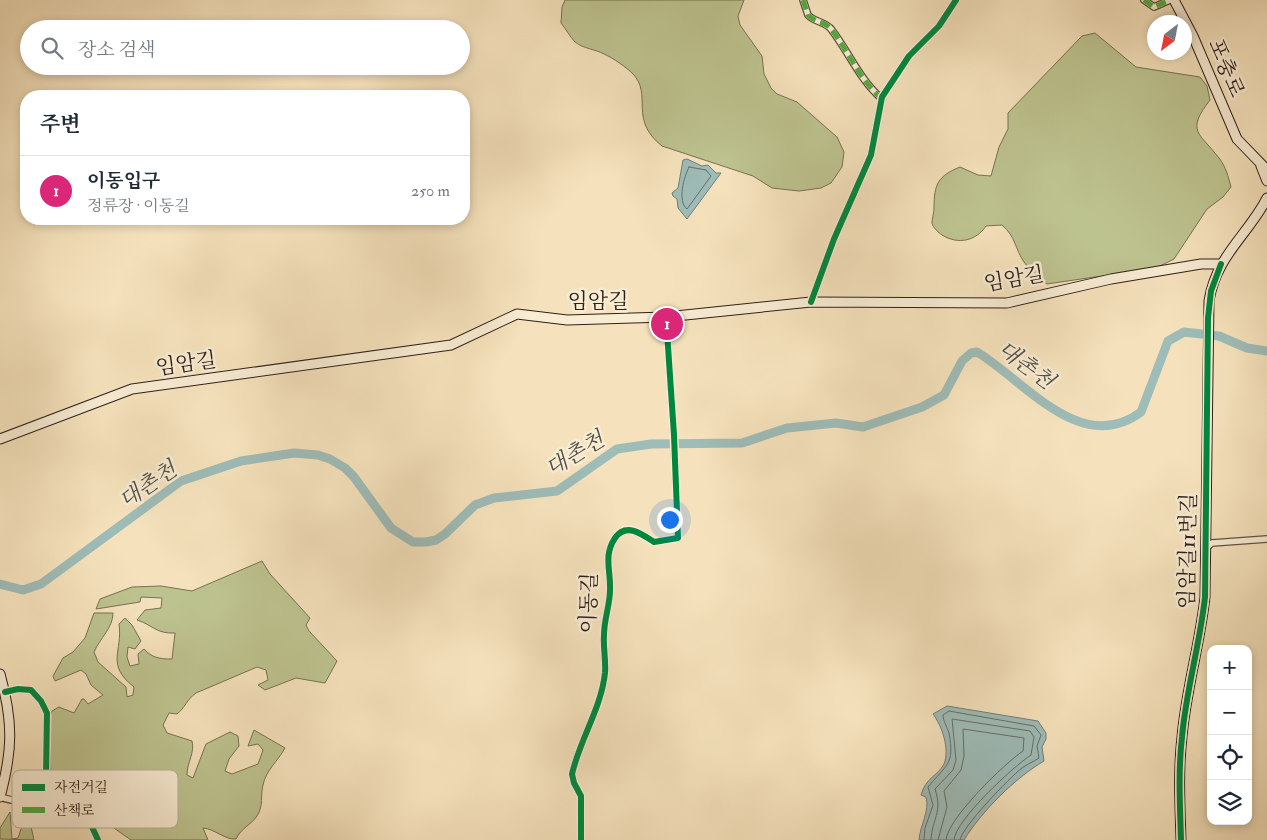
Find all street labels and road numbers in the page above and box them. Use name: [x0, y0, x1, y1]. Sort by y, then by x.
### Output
street label: 포충로: [1202, 35, 1250, 101]
street label: 임암길: [982, 260, 1046, 298]
street label: 임암길: [568, 288, 628, 315]
street label: 임암길: [154, 346, 218, 382]
street label: 임암길11번길: [1173, 493, 1203, 609]
street label: 이동길: [574, 572, 604, 634]

